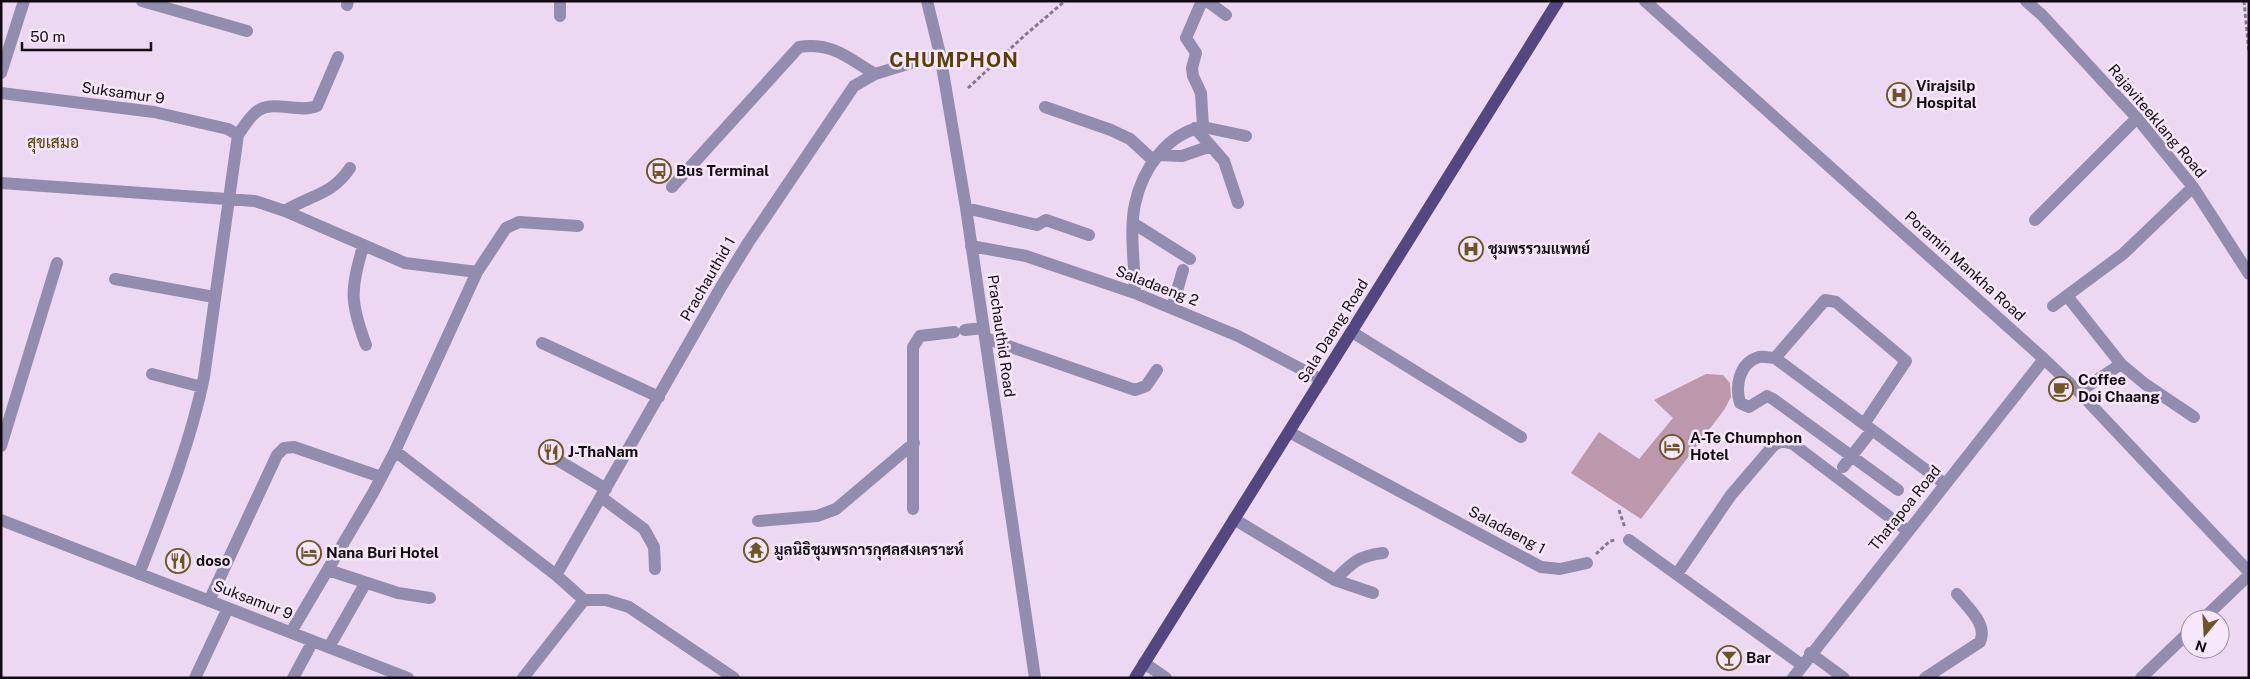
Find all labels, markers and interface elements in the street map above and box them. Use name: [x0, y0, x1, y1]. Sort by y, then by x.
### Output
scale bar: [22, 20, 151, 52]
text: 50 m: [30, 28, 65, 45]
district label: CHUMPHON: [889, 48, 1019, 72]
street label: Rajaviteeklang Road: [2105, 61, 2210, 181]
place label: Virajsilp Hospital: [1916, 77, 1977, 111]
street label: Suksamur 9: [80, 78, 166, 107]
hospital icon: Virajsilp Hospital: [1886, 82, 1912, 108]
district label: สุขเสมอ: [27, 133, 79, 154]
bus stop icon: Bus Terminal: [646, 158, 672, 184]
place label: Bus Terminal: [676, 162, 769, 179]
street label: Poramin Mankha Road: [1902, 207, 2029, 324]
street label: Prachauthid 1: [677, 234, 738, 324]
hospital icon: ชุมพรรวมแพทย์: [1458, 236, 1484, 262]
place label: ชุมพรรวมแพทย์: [1488, 239, 1591, 260]
street label: Saladaeng 2: [1113, 262, 1201, 309]
street label: Prachauthid Road: [984, 274, 1019, 398]
street label: Sala Daeng Road: [1294, 276, 1371, 386]
place label: Coffee Doi Chaang: [2078, 371, 2160, 405]
cafe icon: Coffee Doi Chaang: [2048, 376, 2074, 402]
place label: A-Te Chumphon Hotel: [1690, 429, 1802, 463]
hotel icon: A-Te Chumphon Hotel: [1659, 434, 1685, 460]
restaurant icon: J-ThaNam: [538, 439, 564, 465]
place label: J-ThaNam: [568, 443, 638, 460]
street label: Thatapoa Road: [1865, 462, 1944, 554]
street label: Saladaeng 1: [1466, 502, 1549, 557]
temple icon: มูลนิธิชุมพรการกุศลสงเคราะห์: [743, 537, 769, 563]
hotel icon: Nana Buri Hotel: [296, 540, 322, 566]
place label: มูลนิธิชุมพรการกุศลสงเคราะห์: [774, 540, 965, 561]
place label: Nana Buri Hotel: [326, 544, 439, 561]
restaurant icon: doso: [165, 548, 191, 574]
place label: doso: [196, 552, 231, 569]
street label: Suksamur 9: [211, 577, 295, 622]
north arrow: [2180, 609, 2230, 659]
text: N: [2193, 637, 2209, 656]
bar icon: Bar: [1716, 645, 1742, 671]
place label: Bar: [1746, 649, 1771, 666]

